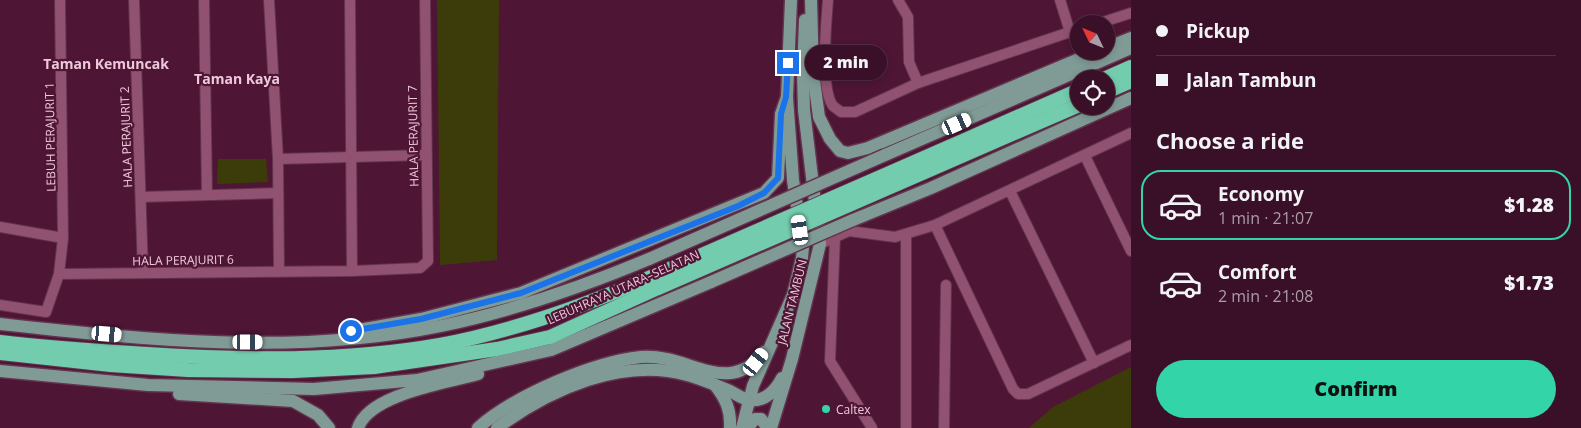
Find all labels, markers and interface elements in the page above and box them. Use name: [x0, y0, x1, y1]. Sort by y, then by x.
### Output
north arrow: [1070, 15, 1115, 60]
map controls: [1070, 15, 1115, 115]
text: Pickup: [1186, 18, 1250, 44]
callout: 2 min: [806, 46, 888, 80]
text: 2 min: [823, 51, 869, 73]
route end: [777, 52, 799, 74]
district label: Taman Kemuncak: [43, 54, 169, 73]
text: Jalan Tambun: [1186, 67, 1317, 93]
district label: Taman Kaya: [194, 69, 280, 88]
button: locate: [1070, 70, 1115, 115]
street label: LEBUH PERAJURIT 1: [41, 82, 59, 192]
street label: HALA PERAJURIT 7: [404, 85, 422, 187]
street label: HALA PERAJURIT 2: [116, 86, 136, 188]
car: [940, 111, 973, 137]
text: Choose a ride: [1156, 125, 1304, 155]
text: Economy: [1218, 181, 1304, 207]
icon: car: [1158, 183, 1203, 228]
text: $1.28: [1504, 192, 1554, 218]
text: 1 min · 21:07: [1218, 207, 1313, 229]
car: [790, 214, 809, 246]
street label: LEBUHRAYA UTARA–SELATAN: [544, 246, 702, 328]
street label: HALA PERAJURIT 6: [132, 251, 234, 269]
street label: JALAN TAMBUN: [773, 258, 811, 347]
text: Comfort: [1218, 259, 1297, 285]
icon: car: [1158, 261, 1203, 306]
text: $1.73: [1504, 270, 1554, 296]
text: 2 min · 21:08: [1218, 285, 1313, 307]
route start: [340, 320, 362, 342]
car: [91, 325, 122, 343]
car: [233, 335, 263, 350]
car: [740, 346, 771, 378]
button: Confirm: [1156, 360, 1556, 418]
place label: Caltex: [836, 401, 871, 418]
marker: Caltex: [820, 403, 832, 415]

